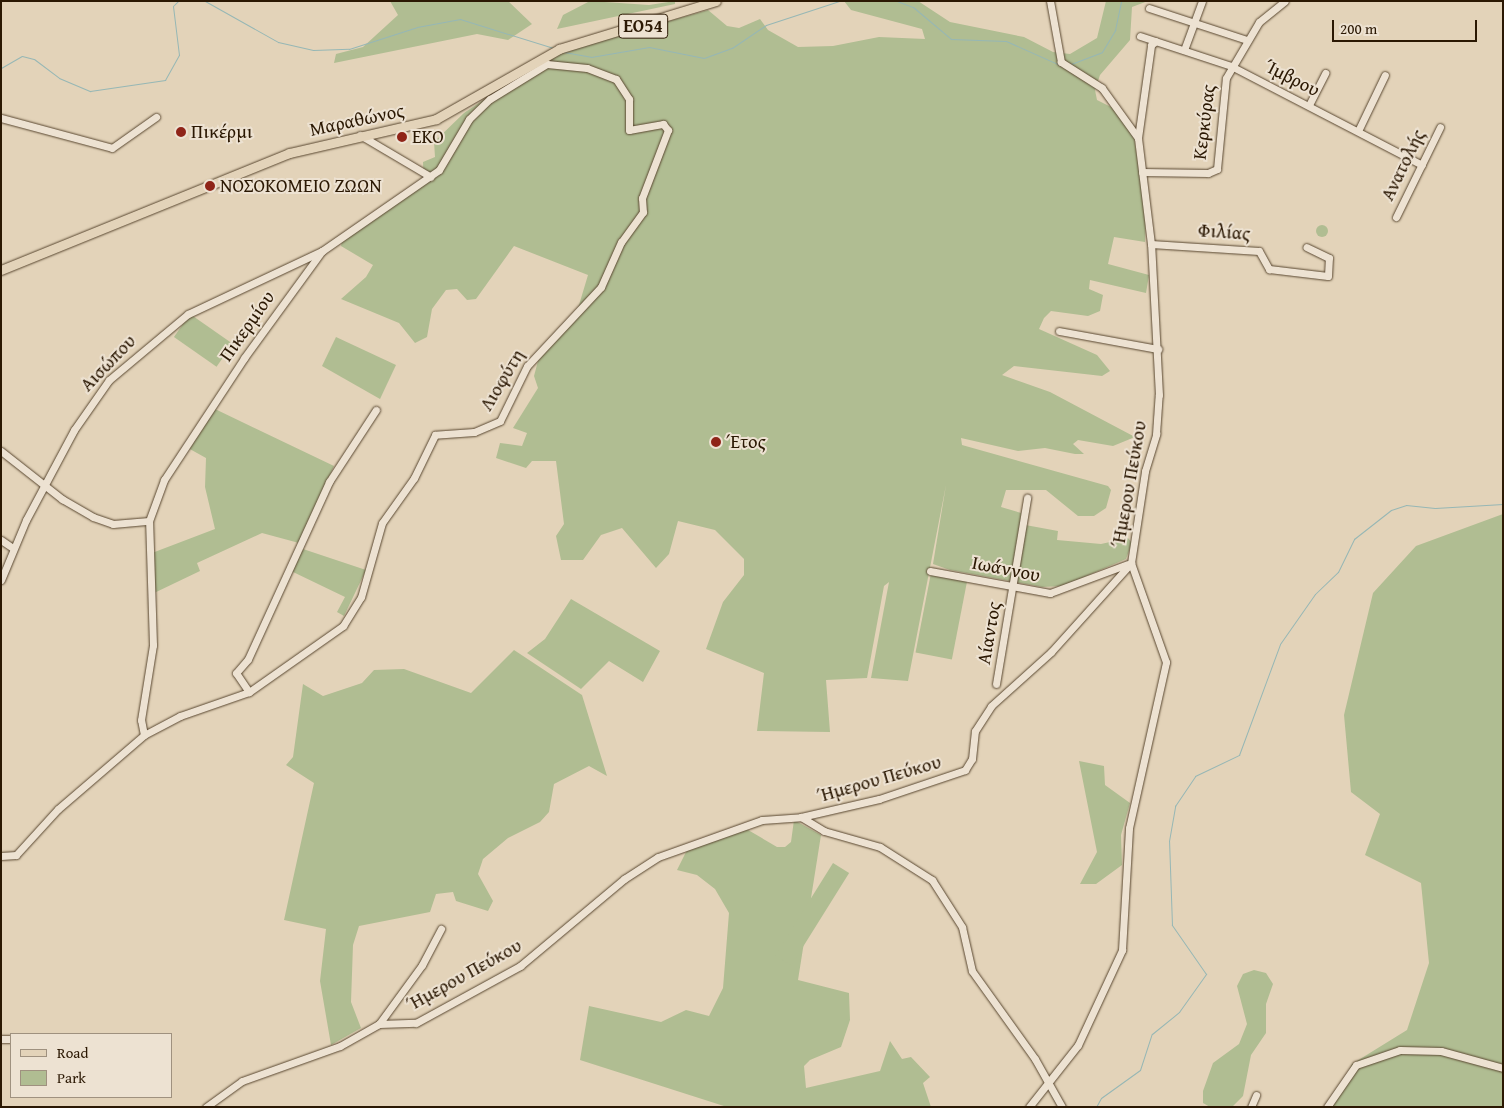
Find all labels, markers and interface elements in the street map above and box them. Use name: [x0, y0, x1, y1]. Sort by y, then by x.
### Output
road number: ΕΟ54: [618, 10, 668, 42]
scale bar: [1334, 10, 1479, 42]
text: 200 m: [1340, 18, 1377, 39]
street label: Ίμβρου: [1260, 54, 1324, 102]
street label: Κερκύρας: [1188, 83, 1220, 161]
street label: Μαραθώνος: [308, 99, 406, 141]
place label: Πικέρμι: [191, 121, 252, 143]
marker: Πικέρμι: [175, 126, 187, 138]
place label: EKO: [412, 126, 444, 148]
street label: Ανατολής: [1376, 126, 1430, 204]
marker: EKO: [396, 131, 408, 143]
place label: ΝΟΣΟΚΟΜΕΙΟ ΖΩΩΝ: [220, 175, 382, 197]
marker: ΝΟΣΟΚΟΜΕΙΟ ΖΩΩΝ: [204, 180, 216, 192]
street label: Φιλίας: [1197, 219, 1251, 245]
street label: Πικερμίου: [214, 286, 280, 366]
street label: Αισώπου: [75, 330, 141, 396]
street label: Λιοφύτη: [475, 345, 529, 415]
street label: Ήμερου Πεύκου: [1107, 419, 1151, 549]
place label: Έτος: [726, 431, 766, 453]
marker: Έτος: [710, 436, 722, 448]
street label: Ιωάννου: [970, 551, 1042, 587]
street label: Αίαντος: [972, 600, 1006, 666]
street label: Ήμερου Πεύκου: [814, 750, 944, 808]
street label: Ήμερου Πεύκου: [402, 934, 526, 1016]
legend: [10, 1033, 172, 1098]
text: Road: [57, 1042, 88, 1063]
text: Park: [57, 1067, 86, 1088]

